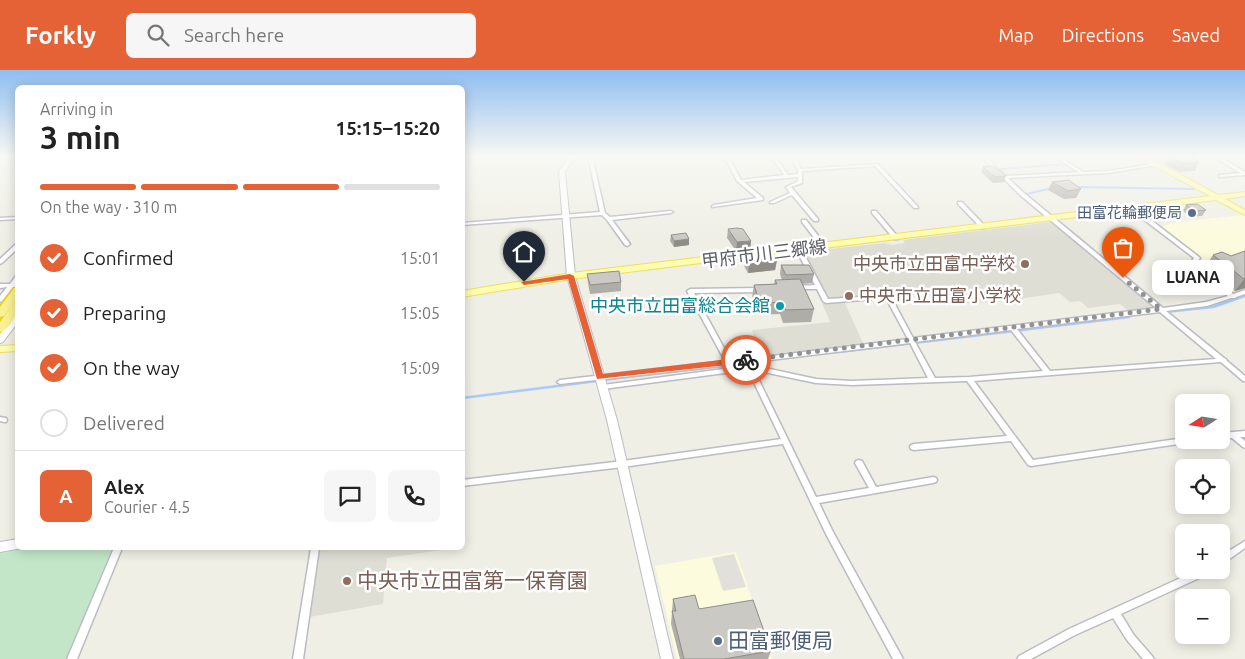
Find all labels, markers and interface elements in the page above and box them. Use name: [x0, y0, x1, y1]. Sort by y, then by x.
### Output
search box: [126, 13, 476, 58]
icon: search: [144, 21, 172, 49]
text: Forkly: [25, 22, 96, 49]
text: Search here: [184, 24, 284, 46]
text: Map: [998, 25, 1034, 45]
text: Directions: [1062, 25, 1144, 45]
text: Saved: [1172, 25, 1220, 45]
text: Arriving in: [40, 100, 113, 118]
text: 15:15–15:20: [335, 117, 440, 139]
text: 3 min: [40, 119, 121, 155]
text: On the way · 310 m: [40, 198, 177, 216]
place label: 田富花輪郵便局: [1077, 204, 1182, 221]
marker: 田富花輪郵便局: [1186, 207, 1198, 219]
pin: [1102, 227, 1144, 278]
pin: [503, 231, 545, 282]
icon: bag: [1109, 234, 1137, 262]
street label: 甲府市川三郷線: [700, 235, 828, 271]
icon: home: [510, 238, 538, 266]
icon: check: [40, 244, 68, 272]
text: Confirmed: [83, 247, 174, 269]
text: 15:01: [400, 249, 440, 267]
place label: 中央市立田富中学校: [853, 253, 1015, 273]
marker: 中央市立田富中学校: [1019, 258, 1031, 270]
callout: LUANA: [1153, 260, 1236, 296]
text: LUANA: [1166, 268, 1220, 286]
place label: 中央市立田富小学校: [859, 285, 1021, 305]
marker: 中央市立田富小学校: [843, 290, 855, 302]
place label: 中央市立田富総合会館: [590, 295, 770, 315]
icon: check: [40, 299, 68, 327]
marker: 中央市立田富総合会館: [774, 300, 786, 312]
text: Preparing: [83, 302, 167, 324]
text: 15:05: [400, 304, 440, 322]
courier: [721, 335, 771, 385]
icon: bike: [732, 346, 760, 374]
icon: check: [40, 354, 68, 382]
text: On the way: [83, 357, 180, 379]
text: 15:09: [400, 359, 440, 377]
north arrow: [1175, 394, 1230, 449]
map controls: [1175, 394, 1230, 644]
text: Delivered: [83, 412, 165, 434]
button: locate: [1175, 459, 1230, 514]
button: chat: [324, 470, 376, 522]
button: phone: [388, 470, 440, 522]
text: Alex: [104, 476, 144, 498]
text: A: [59, 485, 73, 507]
text: Courier · 4.5: [104, 498, 190, 516]
button: +: [1175, 524, 1230, 579]
place label: 中央市立田富第一保育園: [357, 568, 588, 592]
marker: 中央市立田富第一保育園: [341, 575, 353, 587]
button: −: [1175, 589, 1230, 644]
place label: 田富郵便局: [728, 628, 833, 652]
marker: 田富郵便局: [712, 635, 724, 647]

